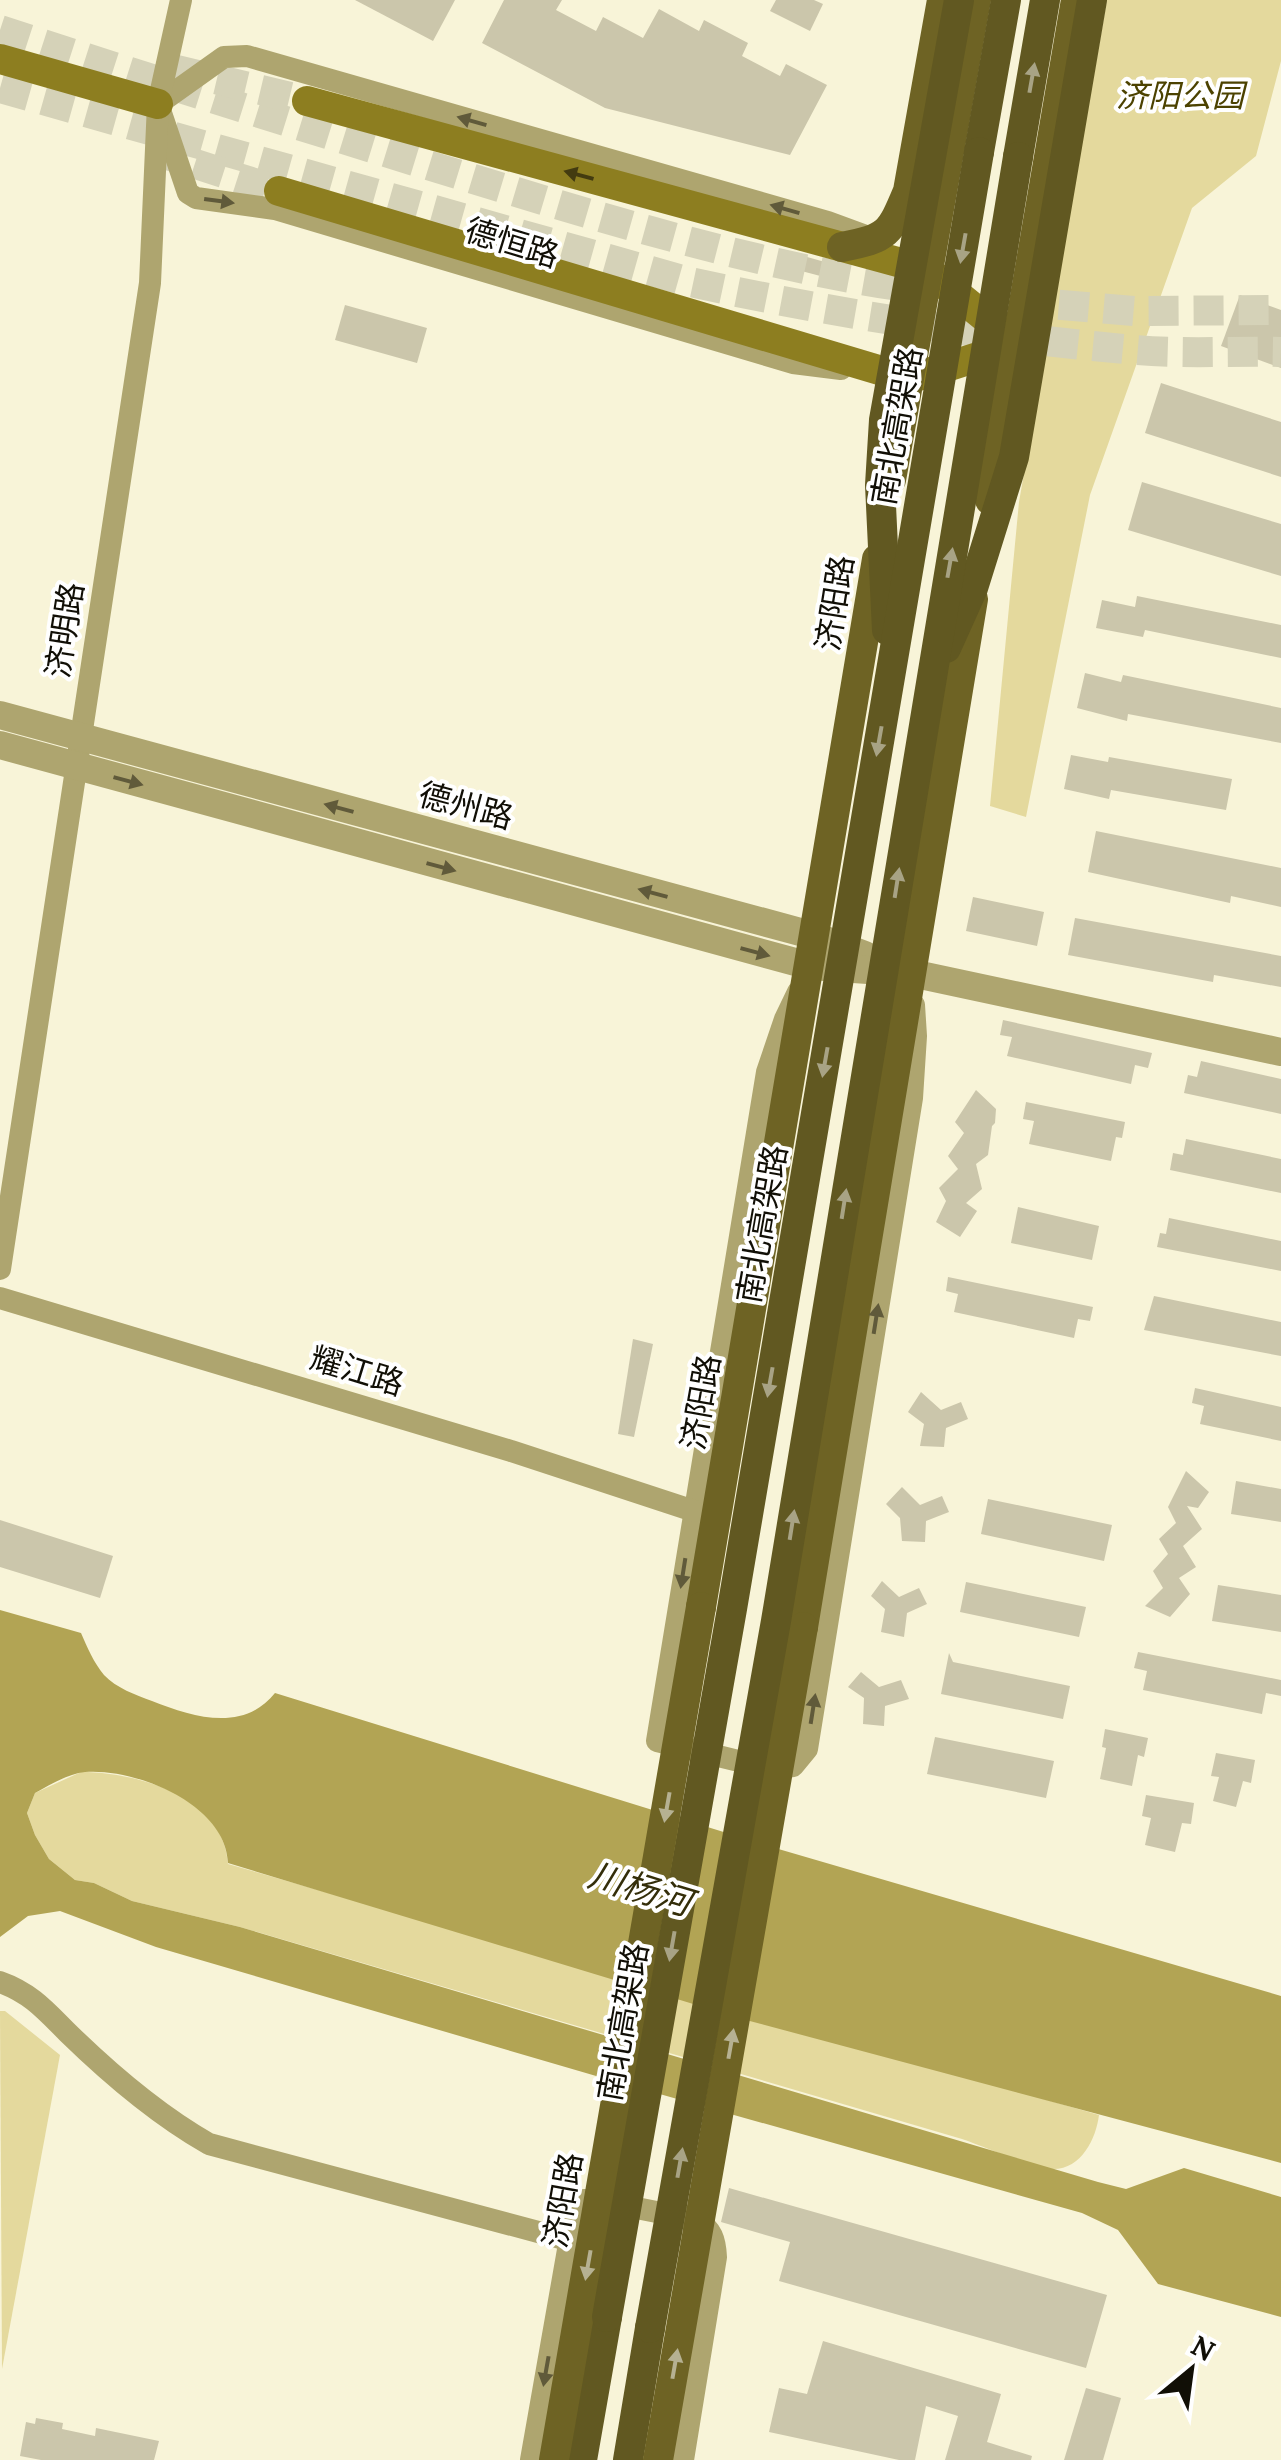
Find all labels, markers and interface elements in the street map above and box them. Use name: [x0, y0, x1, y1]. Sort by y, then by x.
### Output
one-way arrow: [1025, 62, 1040, 94]
park label: 济阳公园: [1116, 75, 1248, 116]
one-way arrow: [456, 113, 487, 129]
one-way arrow: [564, 167, 595, 183]
one-way arrow: [204, 194, 236, 210]
one-way arrow: [769, 201, 800, 217]
street label: 德恒路: [460, 209, 564, 276]
one-way arrow: [955, 233, 970, 265]
street label: 南北高架路: [862, 344, 931, 508]
one-way arrow: [943, 547, 958, 578]
street label: 济阳路: [807, 552, 862, 654]
street label: 济明路: [37, 579, 92, 681]
one-way arrow: [871, 726, 886, 758]
one-way arrow: [112, 773, 143, 789]
street label: 德州路: [414, 773, 518, 838]
one-way arrow: [323, 800, 354, 816]
one-way arrow: [426, 859, 457, 875]
one-way arrow: [890, 867, 905, 899]
one-way arrow: [637, 884, 668, 900]
one-way arrow: [739, 945, 770, 960]
one-way arrow: [817, 1046, 832, 1078]
street label: 南北高架路: [727, 1142, 796, 1306]
one-way arrow: [837, 1188, 853, 1219]
one-way arrow: [869, 1303, 885, 1334]
street label: 耀江路: [305, 1337, 409, 1404]
street label: 济阳路: [672, 1351, 729, 1453]
one-way arrow: [762, 1367, 777, 1398]
one-way arrow: [785, 1509, 800, 1540]
one-way arrow: [675, 1558, 691, 1590]
one-way arrow: [806, 1692, 821, 1724]
one-way arrow: [659, 1791, 674, 1823]
water label: 川杨河: [583, 1852, 703, 1927]
one-way arrow: [664, 1931, 679, 1962]
street label: 南北高架路: [588, 1940, 657, 2104]
one-way arrow: [724, 2027, 739, 2059]
one-way arrow: [673, 2147, 688, 2179]
street label: 济阳路: [534, 2149, 591, 2251]
one-way arrow: [580, 2249, 595, 2281]
north arrow: [1141, 2320, 1241, 2420]
text: N: [1185, 2327, 1221, 2369]
one-way arrow: [668, 2348, 683, 2379]
one-way arrow: [538, 2355, 553, 2387]

